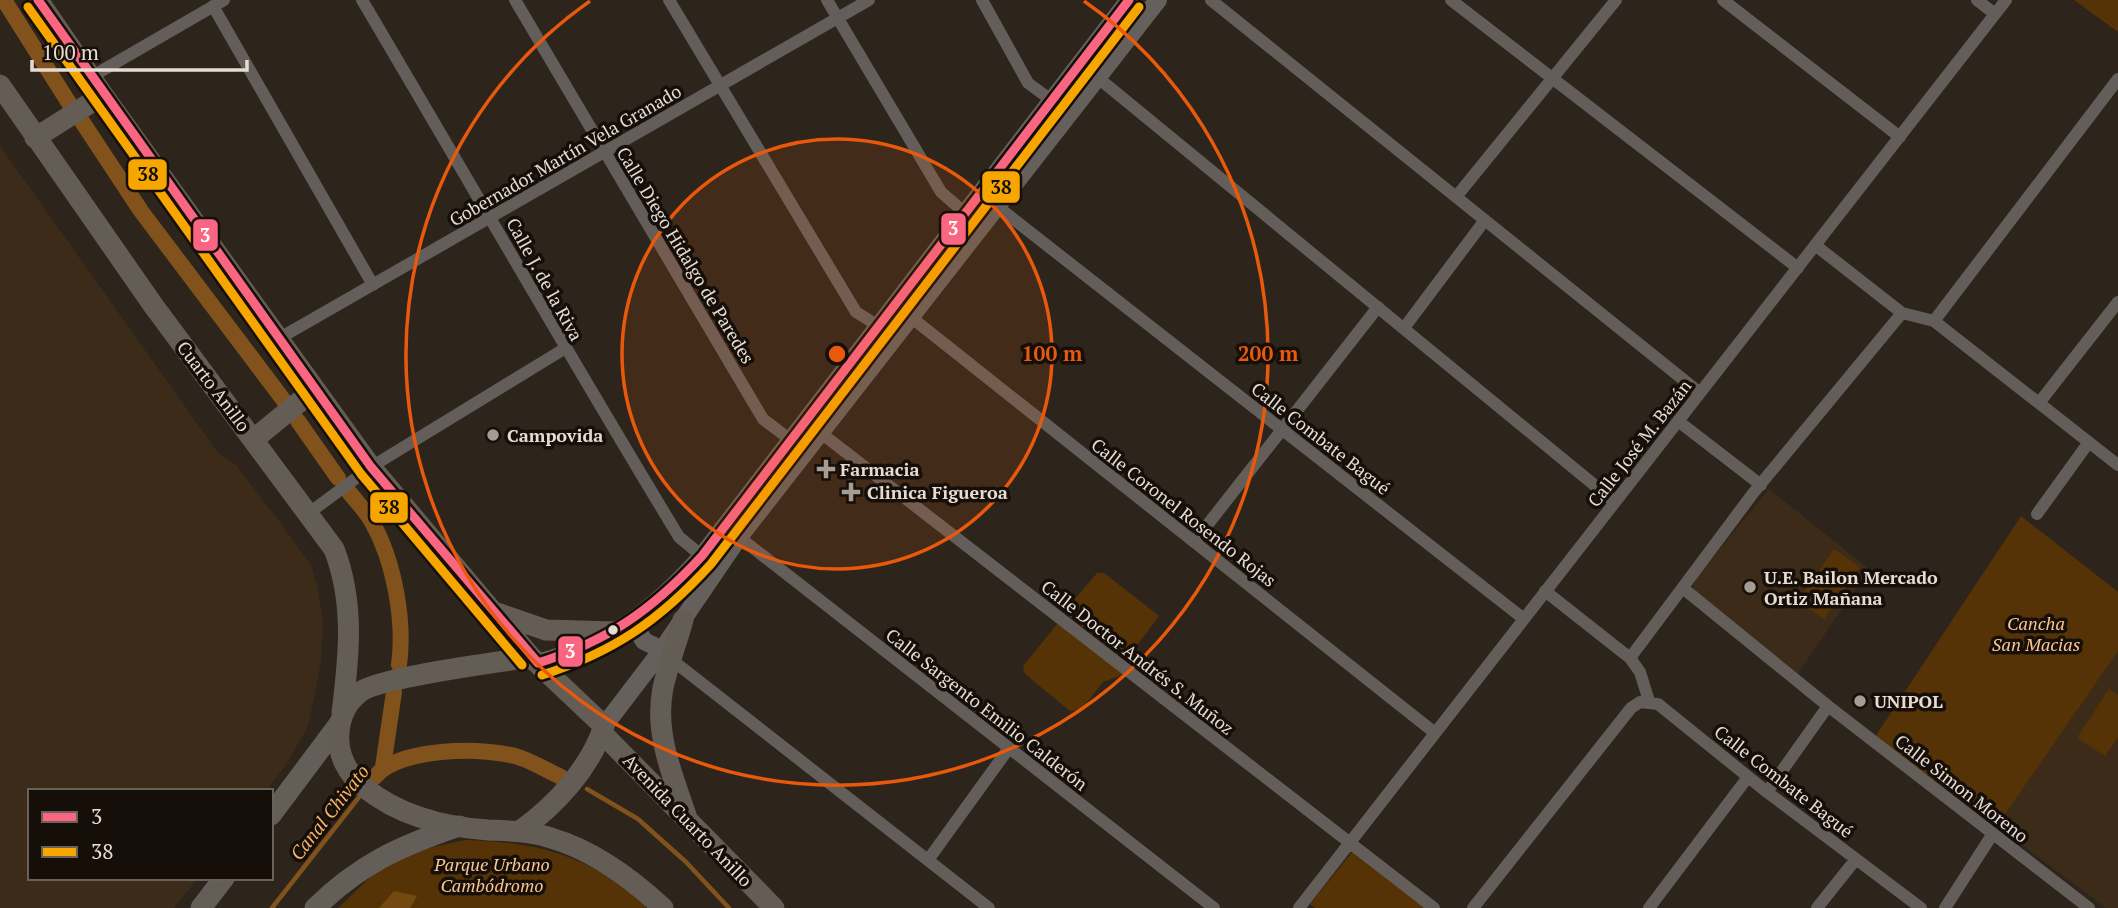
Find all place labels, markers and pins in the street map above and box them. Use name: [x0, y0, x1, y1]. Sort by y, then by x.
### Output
centre of rings: [825, 342, 849, 366]
place label: Campovida: [507, 423, 603, 447]
marker: Campovida: [485, 427, 501, 443]
place label: Farmacia: [840, 457, 920, 481]
marker: Farmacia: [818, 461, 834, 477]
place label: Clinica Figueroa: [867, 480, 1008, 504]
marker: Clinica Figueroa: [841, 482, 861, 502]
place label: U.E. Bailon Mercado Ortiz Mañana: [1764, 565, 1938, 610]
marker: U.E. Bailon Mercado Ortiz Mañana: [1742, 579, 1758, 595]
unlabelled marker: [606, 623, 620, 637]
place label: UNIPOL: [1874, 689, 1943, 713]
marker: UNIPOL: [1852, 693, 1868, 709]

